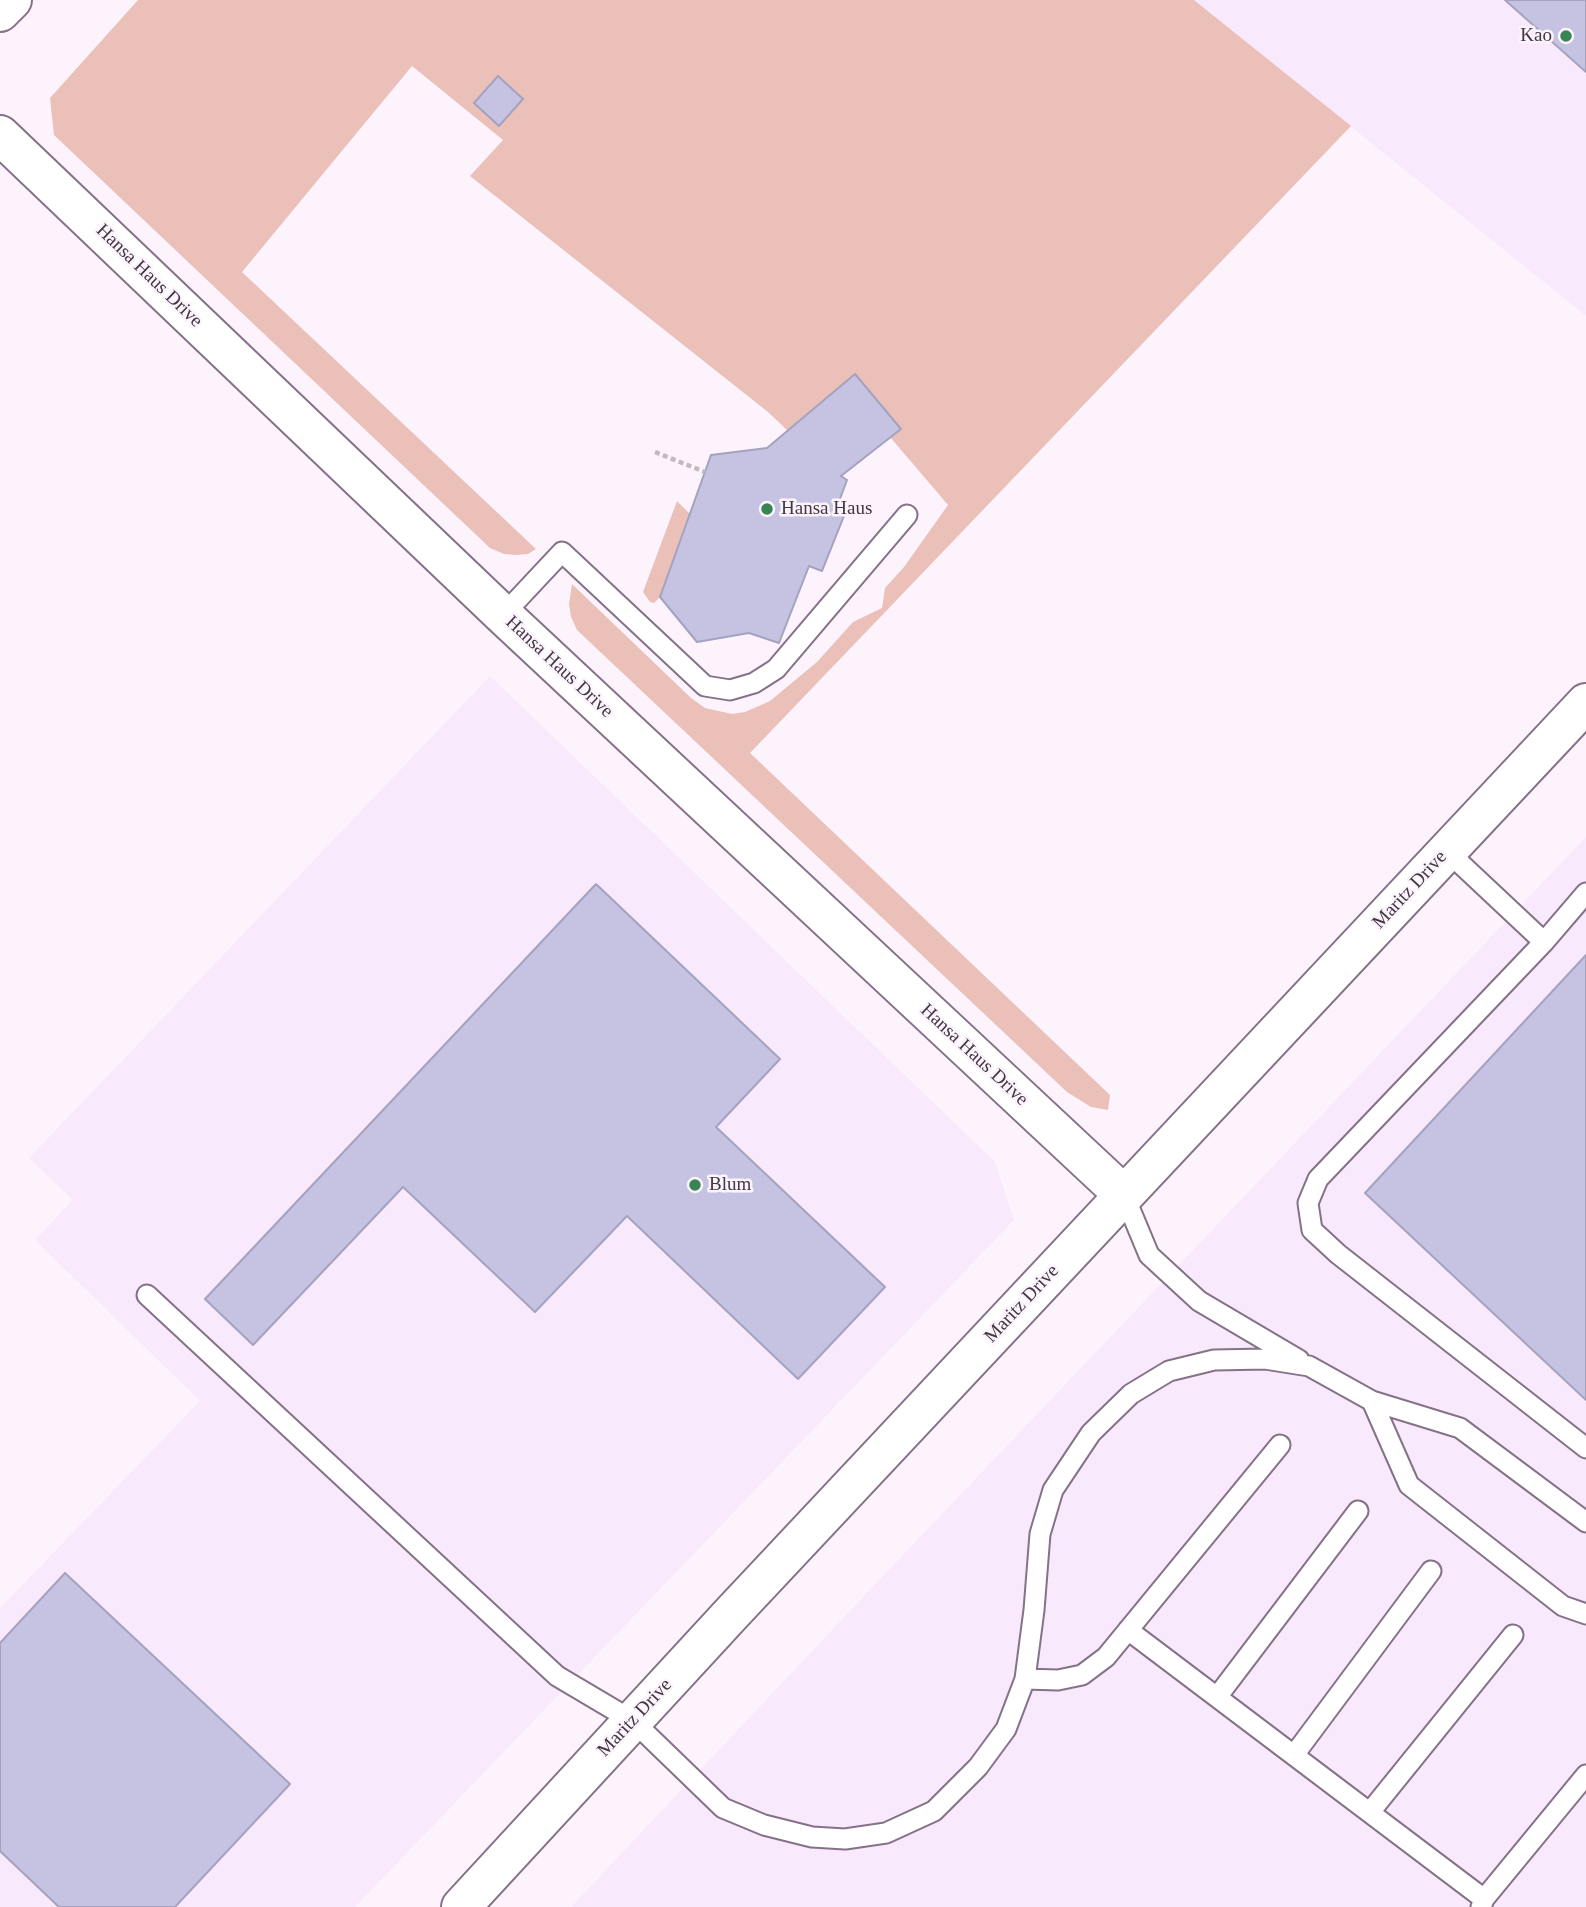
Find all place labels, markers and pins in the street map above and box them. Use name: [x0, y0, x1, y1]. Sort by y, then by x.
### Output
place label: Kao: [1520, 25, 1552, 47]
marker: Kao: [1558, 28, 1574, 44]
place label: Hansa Haus: [781, 498, 872, 520]
marker: Hansa Haus: [759, 501, 775, 517]
place label: Blum: [709, 1174, 751, 1196]
marker: Blum: [687, 1177, 703, 1193]

